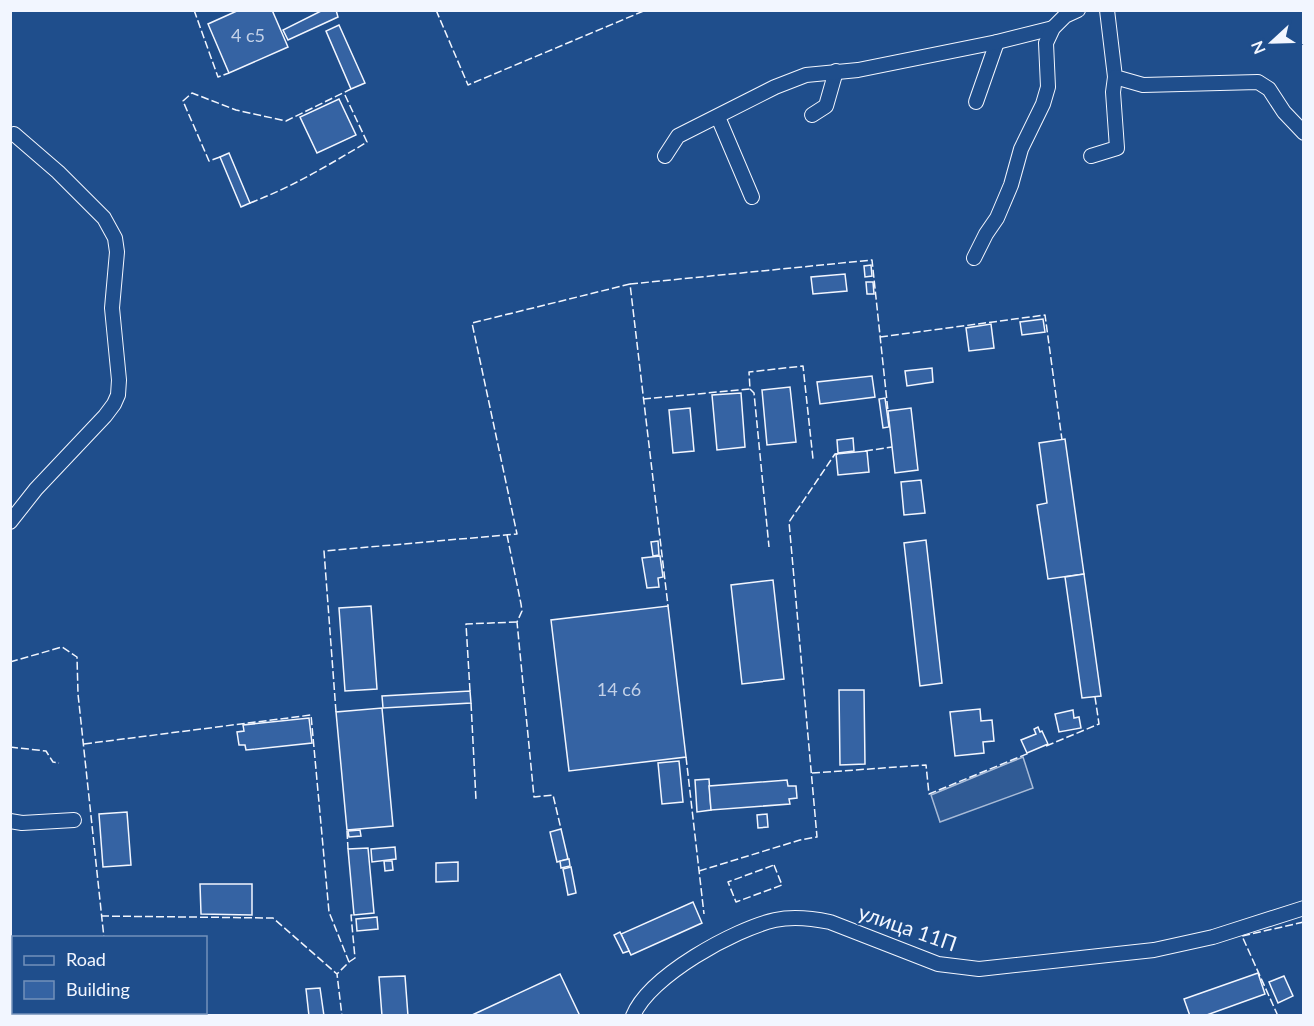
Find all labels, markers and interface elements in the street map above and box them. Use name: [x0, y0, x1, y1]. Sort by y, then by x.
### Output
north arrow: [1242, 12, 1302, 72]
house number: 4 с5: [231, 24, 265, 46]
text: N: [1247, 39, 1269, 57]
house number: 14 с6: [597, 678, 641, 700]
street label: улица 11П: [855, 898, 961, 956]
legend: [12, 936, 207, 1014]
text: Road: [66, 948, 106, 970]
text: Building: [66, 978, 130, 1000]

